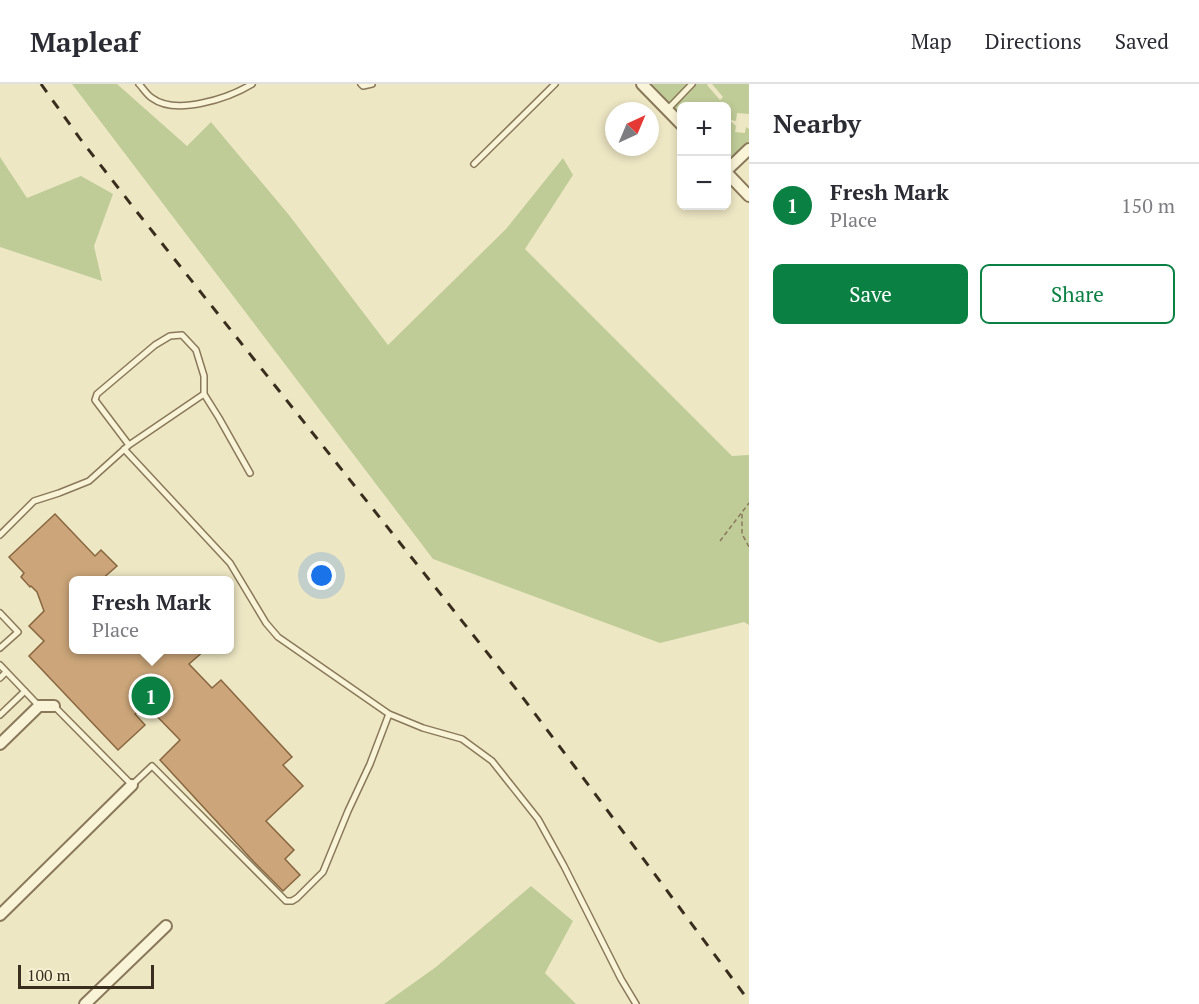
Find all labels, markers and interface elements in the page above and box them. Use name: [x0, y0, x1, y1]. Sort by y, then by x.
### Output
text: Mapleaf: [30, 23, 139, 60]
text: Map: [911, 27, 952, 55]
text: Directions: [985, 27, 1082, 55]
text: Saved: [1115, 27, 1169, 55]
north arrow: [605, 102, 659, 156]
map controls: [677, 102, 731, 210]
button: +: [677, 102, 731, 156]
text: Nearby: [773, 106, 861, 140]
button: −: [677, 156, 731, 210]
text: Fresh Mark: [830, 177, 949, 206]
text: 1: [787, 192, 798, 219]
text: 150 m: [1121, 192, 1175, 219]
text: Place: [830, 206, 877, 233]
button: Save: [773, 264, 968, 324]
button: Share: [980, 264, 1175, 324]
your location: [307, 561, 336, 590]
popup: [69, 576, 234, 654]
text: Fresh Mark: [92, 587, 211, 616]
text: Place: [92, 616, 139, 643]
pin: 1: [132, 674, 170, 718]
scale bar: [18, 962, 154, 990]
text: 100 m: [27, 964, 70, 986]

